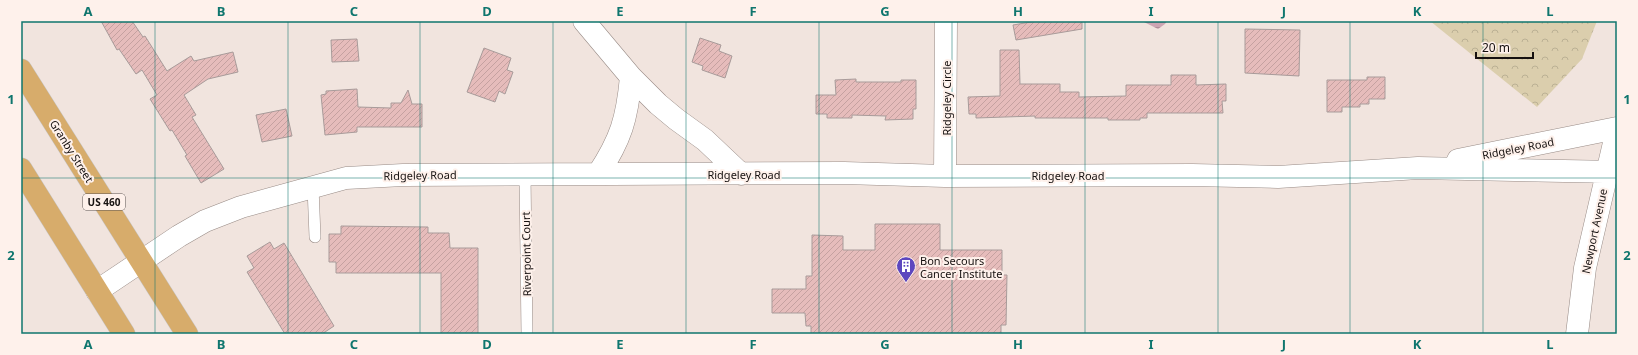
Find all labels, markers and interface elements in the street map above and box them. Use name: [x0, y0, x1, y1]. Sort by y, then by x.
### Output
text: A: [84, 2, 93, 20]
text: B: [217, 2, 225, 20]
text: C: [350, 2, 358, 20]
text: D: [482, 2, 492, 20]
text: E: [616, 2, 624, 20]
text: F: [749, 2, 757, 20]
text: G: [880, 2, 890, 20]
text: H: [1013, 2, 1023, 20]
text: I: [1148, 2, 1154, 20]
text: J: [1281, 2, 1286, 20]
text: K: [1413, 2, 1422, 20]
text: L: [1546, 2, 1554, 20]
scale bar: [1476, 34, 1533, 60]
text: 20 m: [1482, 39, 1510, 56]
street label: Ridgeley Circle: [939, 60, 954, 136]
text: 1: [7, 90, 15, 108]
text: 1: [1623, 90, 1631, 108]
street label: Granby Street: [47, 117, 97, 185]
street label: Ridgeley Road: [1481, 134, 1555, 162]
street label: Ridgeley Road: [383, 167, 457, 183]
street label: Ridgeley Road: [707, 167, 781, 182]
street label: Ridgeley Road: [1031, 168, 1105, 183]
street label: Newport Avenue: [1578, 187, 1610, 275]
road number: US 460: [83, 194, 125, 210]
street label: Riverpoint Court: [518, 211, 534, 297]
text: 2: [7, 246, 15, 264]
text: 2: [1623, 246, 1631, 264]
place label: Bon Secours Cancer Institute: [920, 253, 1002, 281]
building icon: Bon Secours Cancer Institute: [895, 255, 917, 283]
text: A: [84, 335, 93, 353]
text: B: [217, 335, 225, 353]
text: C: [350, 335, 358, 353]
text: D: [482, 335, 492, 353]
text: E: [616, 335, 624, 353]
text: F: [749, 335, 757, 353]
text: G: [880, 335, 890, 353]
text: H: [1013, 335, 1023, 353]
text: I: [1148, 335, 1154, 353]
text: J: [1281, 335, 1286, 353]
text: K: [1413, 335, 1422, 353]
text: L: [1546, 335, 1554, 353]

